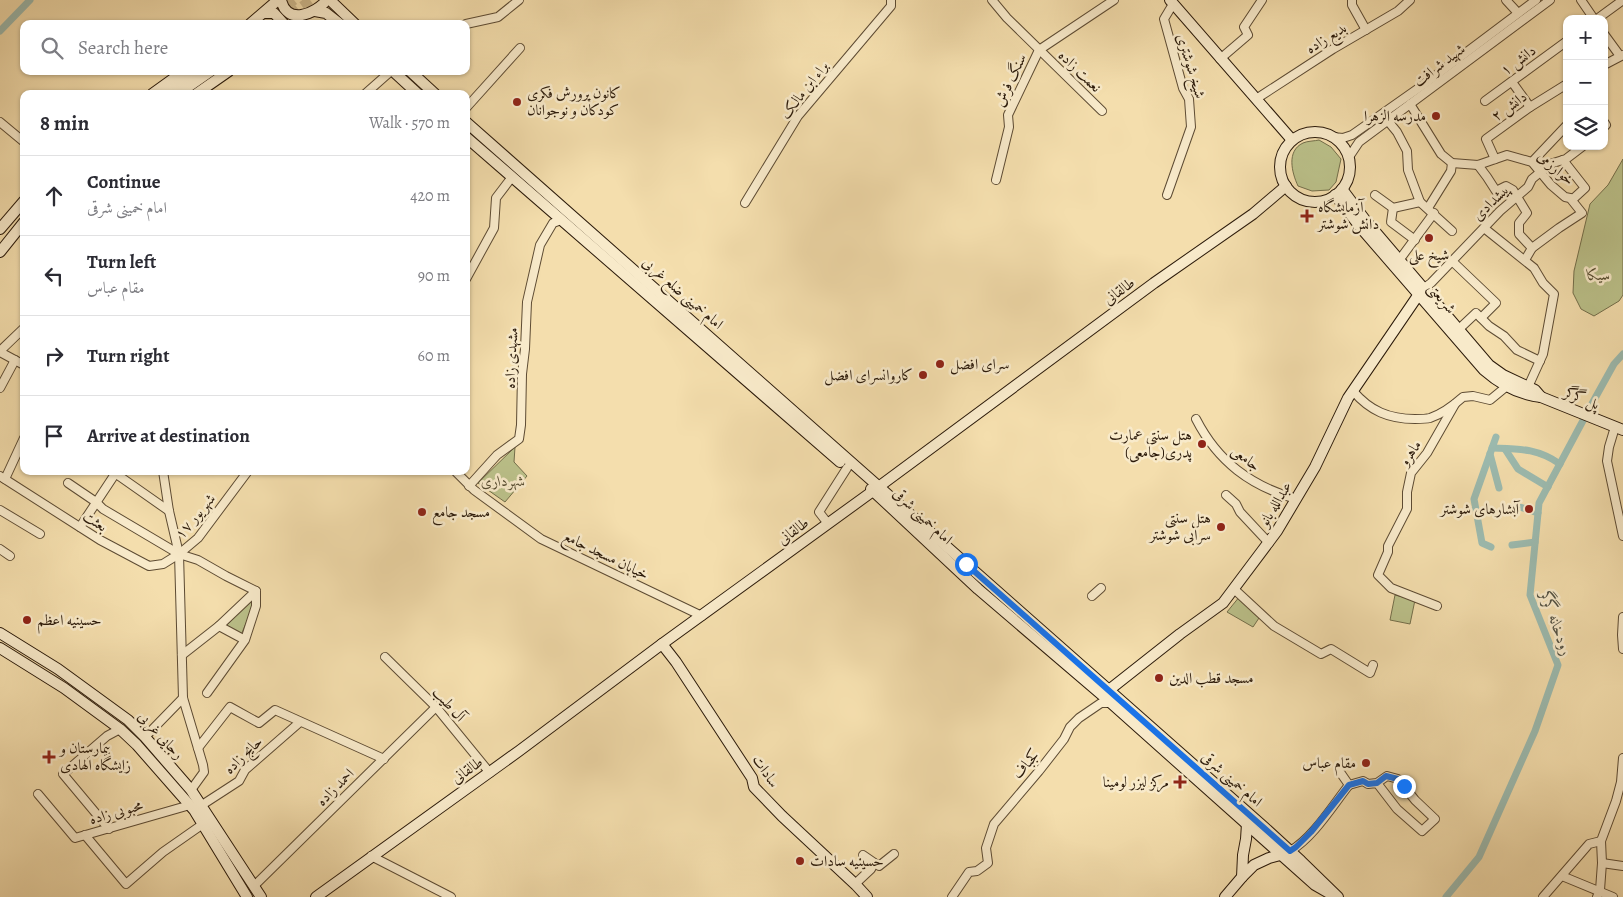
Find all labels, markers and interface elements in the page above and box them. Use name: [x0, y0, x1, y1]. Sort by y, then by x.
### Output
map controls: [1563, 15, 1608, 150]
button: +: [1563, 15, 1608, 60]
street label: بدیع زاده: [1302, 18, 1352, 62]
search box: [20, 20, 470, 75]
street label: شیخ شوشتری: [1168, 31, 1210, 102]
icon: search: [38, 34, 66, 62]
text: Search here: [78, 35, 168, 61]
street label: شهید شرافت: [1409, 39, 1469, 91]
street label: دانش ۱: [1496, 40, 1540, 80]
street label: نعمت زاده: [1054, 45, 1106, 97]
street label: سنگ فرش: [989, 50, 1031, 110]
street label: براء ابن مالک: [775, 57, 833, 123]
button: −: [1563, 60, 1608, 105]
place label: کانون پرورش فکری کودکان و نوجوانان: [527, 83, 621, 120]
street label: دانش ۲: [1487, 86, 1531, 126]
marker: کانون پرورش فکری کودکان و نوجوانان: [511, 96, 523, 108]
button: layers: [1563, 105, 1608, 150]
place label: مدرسه الزهرا: [1364, 106, 1426, 126]
text: 8 min: [40, 109, 89, 137]
marker: مدرسه الزهرا: [1430, 110, 1442, 122]
text: Walk · 570 m: [369, 112, 450, 134]
street label: خوارزمی: [1533, 146, 1579, 190]
text: Continue: [87, 169, 161, 195]
street label: پیشدادی: [1468, 179, 1514, 225]
icon: ahead: [40, 182, 68, 210]
text: 420 m: [410, 185, 450, 207]
text: امام خمینی شرقی: [87, 197, 167, 219]
place label: آزمایشگاه دانش شوشتر: [1316, 197, 1379, 234]
marker: آزمایشگاه دانش شوشتر: [1300, 209, 1314, 223]
marker: شیخ علی: [1423, 232, 1435, 244]
place label: شیخ علی: [1409, 245, 1449, 269]
text: Turn left: [87, 249, 156, 275]
street label: امام خمینی ضلع غربی: [636, 252, 728, 337]
icon: left: [40, 262, 68, 290]
text: 90 m: [418, 265, 450, 287]
park label: سیکا: [1586, 265, 1610, 285]
street label: طالقانی: [1099, 273, 1139, 309]
text: مقام عباس: [87, 277, 144, 299]
street label: شریعتی: [1422, 278, 1461, 318]
street label: مشهدی زاده: [499, 327, 523, 389]
icon: right: [40, 342, 68, 370]
text: Turn right: [87, 343, 169, 369]
text: 60 m: [418, 345, 450, 367]
place label: سرای افضل: [950, 354, 1009, 375]
marker: سرای افضل: [934, 358, 946, 370]
place label: کاروانسرای افضل: [824, 365, 913, 386]
marker: کاروانسرای افضل: [917, 369, 929, 381]
street label: پل گرگر: [1559, 381, 1604, 415]
icon: arrive: [40, 422, 68, 450]
text: Arrive at destination: [87, 423, 250, 449]
place label: هتل سنتی عمارت پدری(جامعی): [1109, 425, 1192, 463]
street label: ماهرو: [1393, 436, 1426, 472]
marker: هتل سنتی عمارت پدری(جامعی): [1196, 438, 1208, 450]
street label: جامعی: [1227, 440, 1265, 476]
park label: شهرداری: [481, 471, 525, 491]
street label: عبدالله بانو: [1253, 478, 1296, 532]
street label: امام خمینی شرقی: [887, 483, 957, 551]
street label: ۱۷ شهریور: [170, 489, 220, 543]
place label: آبشارهای شوشتر: [1439, 499, 1521, 519]
place label: مسجد جامع: [432, 502, 490, 526]
marker: آبشارهای شوشتر: [1523, 503, 1535, 515]
street label: بعثت: [79, 506, 111, 536]
marker: مسجد جامع: [416, 506, 428, 518]
place label: هتل سنتی سرابی شوشتر: [1148, 508, 1211, 546]
street label: طالقانی: [773, 513, 813, 549]
marker: هتل سنتی سرابی شوشتر: [1215, 521, 1227, 533]
street label: خیابان مسجد جامع: [558, 526, 652, 588]
route start: [955, 553, 978, 576]
water label: رودخانه گرگر: [1534, 587, 1577, 659]
place label: حسینیه اعظم: [37, 610, 102, 634]
marker: حسینیه اعظم: [21, 614, 33, 626]
place label: مسجد قطب الدین: [1169, 668, 1254, 688]
marker: مسجد قطب الدین: [1153, 672, 1165, 684]
street label: آل طیب: [428, 682, 471, 727]
street label: رجایی غربی: [133, 707, 188, 764]
street label: حایج زاده: [219, 732, 270, 781]
place label: بیمارستان و زایشگاه الهادی: [58, 738, 131, 775]
street label: کجباف: [1008, 745, 1044, 783]
street label: امام خمینی شرقی: [1195, 747, 1267, 813]
marker: بیمارستان و زایشگاه الهادی: [42, 750, 56, 764]
street label: سادات: [748, 751, 784, 791]
street label: طالقانی: [447, 752, 487, 788]
place label: مقام عباس: [1302, 753, 1356, 776]
marker: مقام عباس: [1360, 757, 1372, 769]
street label: احمد زاده: [312, 764, 358, 810]
place label: مرکز لیزر لومینا: [1103, 772, 1169, 793]
marker: مرکز لیزر لومینا: [1173, 775, 1187, 789]
route end: [1393, 775, 1416, 798]
street label: محبوبی زاده: [87, 795, 145, 830]
place label: حسینیه سادات: [810, 851, 884, 871]
marker: حسینیه سادات: [794, 855, 806, 867]

